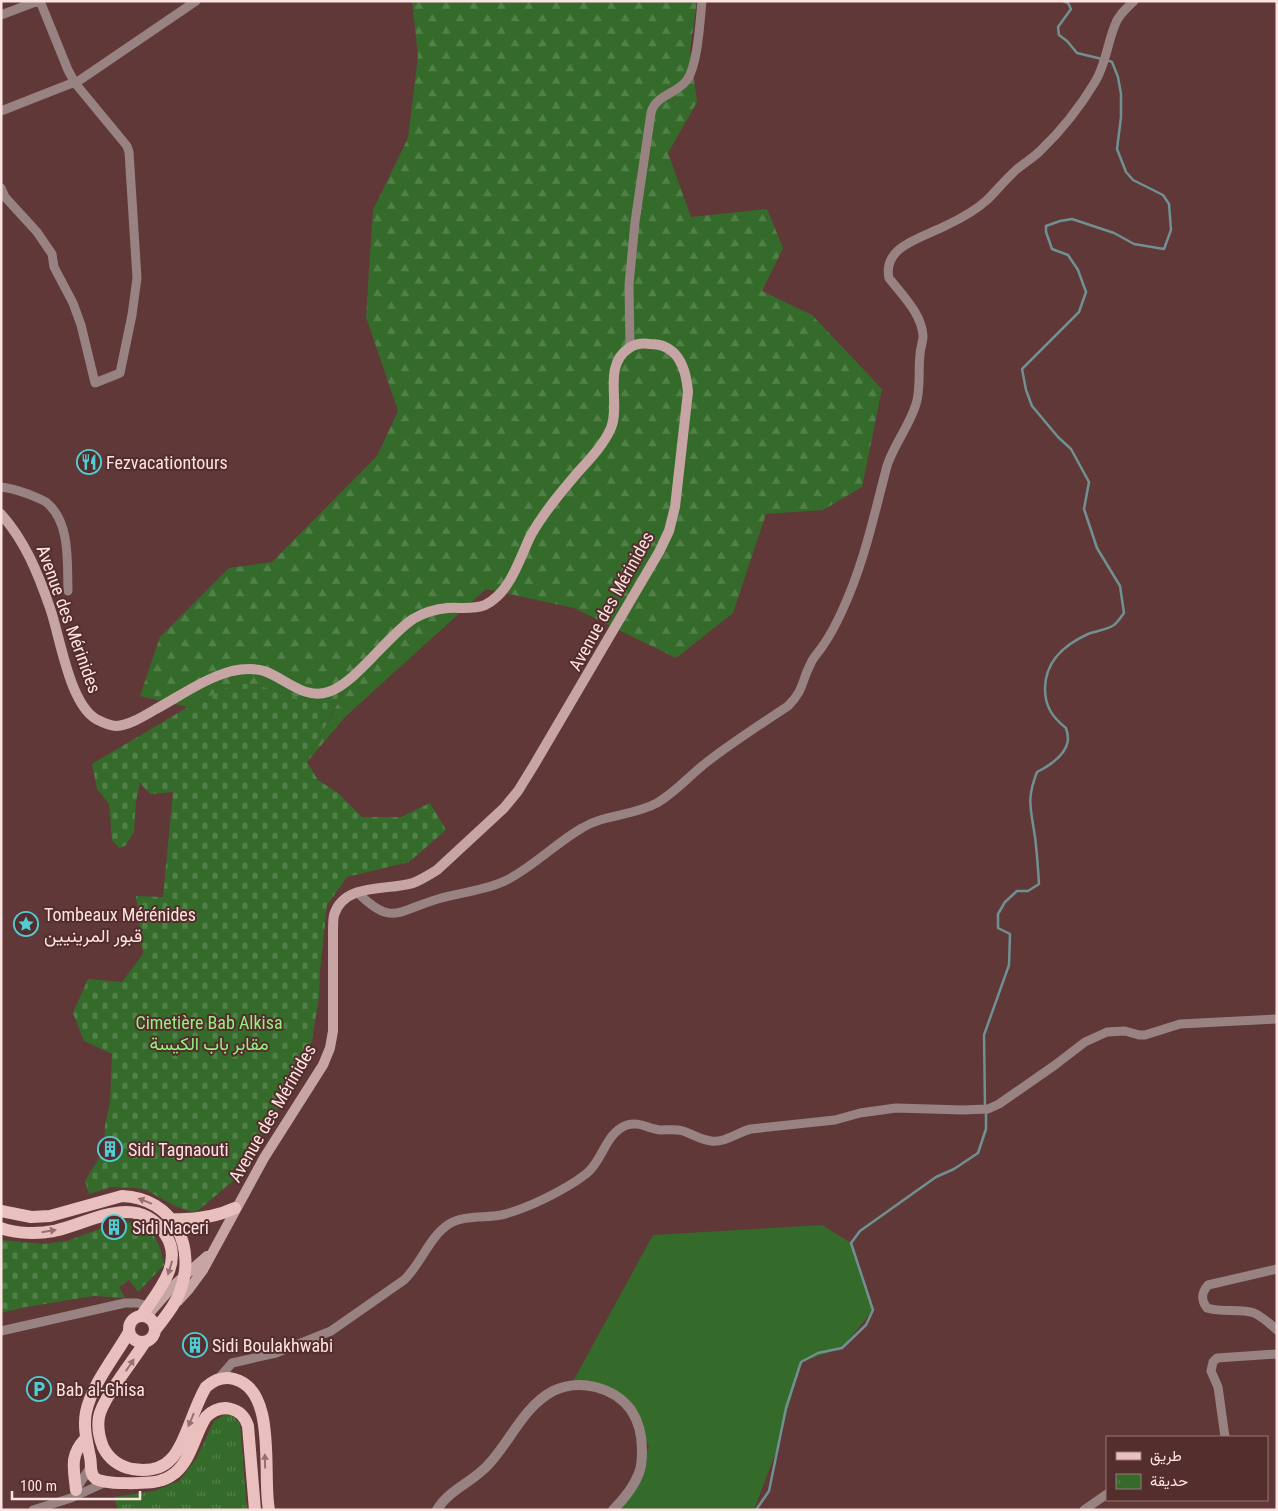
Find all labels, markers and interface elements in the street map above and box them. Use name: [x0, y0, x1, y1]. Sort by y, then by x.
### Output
restaurant icon: Fezvacationtours: [76, 449, 102, 475]
place label: Fezvacationtours: [106, 452, 228, 473]
street label: Avenue des Mérinides: [564, 528, 658, 674]
street label: Avenue des Mérinides: [33, 542, 105, 696]
place label: Tombeaux Mérénides قبور المرينيين: [44, 904, 196, 947]
place icon: Tombeaux Mérénides قبور المرينيين: [13, 911, 39, 937]
park label: Cimetière Bab Alkisa مقابر باب الكيسة: [135, 1012, 283, 1055]
street label: Avenue des Mérinides: [224, 1040, 320, 1186]
building icon: Sidi Tagnaouti: [97, 1136, 123, 1162]
place label: Sidi Tagnaouti: [128, 1139, 229, 1160]
one-way arrow: [138, 1196, 152, 1204]
building icon: Sidi Naceri: [101, 1214, 127, 1240]
place label: Sidi Naceri: [132, 1217, 209, 1238]
one-way arrow: [42, 1227, 58, 1235]
one-way arrow: [165, 1261, 173, 1276]
building icon: Sidi Boulakhwabi: [182, 1332, 208, 1358]
place label: Sidi Boulakhwabi: [212, 1335, 333, 1356]
one-way arrow: [125, 1359, 135, 1372]
parking icon: Bab al-Ghisa: [26, 1376, 52, 1402]
place label: Bab al-Ghisa: [56, 1379, 145, 1400]
one-way arrow: [186, 1413, 194, 1427]
legend: [1106, 1436, 1268, 1501]
text: طريق: [1150, 1447, 1182, 1466]
one-way arrow: [261, 1453, 269, 1469]
scale bar: [12, 1468, 140, 1500]
text: حديقة: [1150, 1472, 1188, 1490]
text: 100 m: [20, 1477, 57, 1495]

